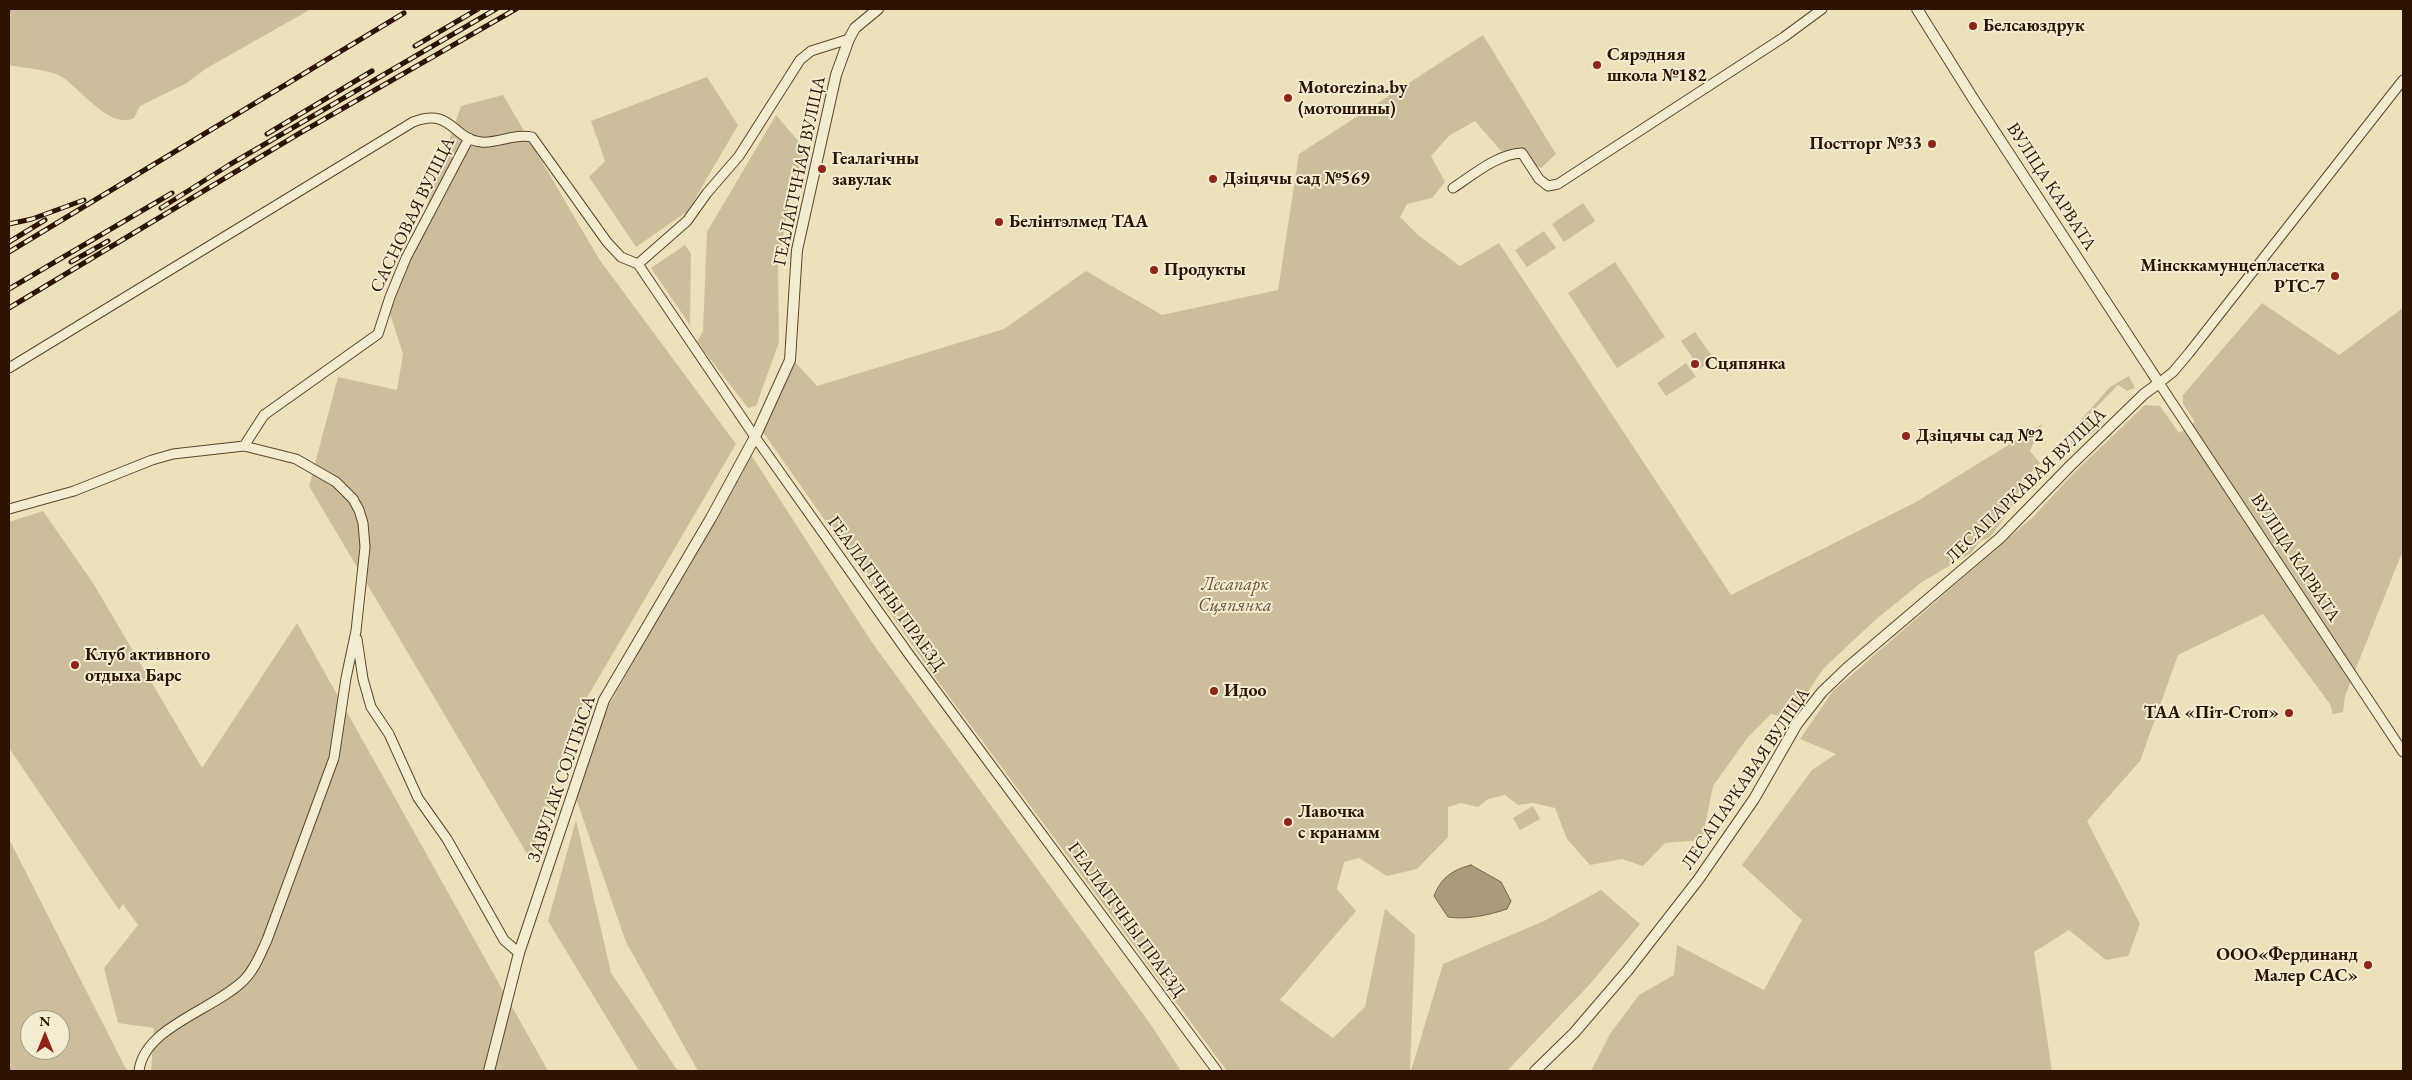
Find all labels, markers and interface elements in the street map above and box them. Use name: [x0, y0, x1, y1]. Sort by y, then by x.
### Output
place label: Белсаюздрук: [1983, 15, 2085, 37]
marker: Белсаюздрук: [1967, 20, 1979, 32]
place label: Сярэдняя школа №182: [1607, 44, 1707, 86]
marker: Сярэдняя школа №182: [1591, 59, 1603, 71]
street label: ГЕАЛАГІЧНАЯ ВУЛІЦА: [769, 74, 831, 268]
place label: Motorezina.by (мотошины): [1298, 77, 1407, 120]
marker: Motorezina.by (мотошины): [1282, 92, 1294, 104]
street label: ВУЛІЦА КАРВАТА: [2002, 119, 2100, 255]
place label: Постторг №33: [1809, 133, 1922, 155]
street label: САСНОВАЯ ВУЛІЦА: [366, 134, 460, 296]
marker: Постторг №33: [1926, 138, 1938, 150]
place label: Геалагічны завулак: [832, 148, 919, 190]
marker: Геалагічны завулак: [816, 163, 828, 175]
place label: Дзіцячы сад №569: [1223, 168, 1370, 190]
marker: Дзіцячы сад №569: [1207, 173, 1219, 185]
place label: Белінтэлмед ТАА: [1009, 211, 1148, 233]
marker: Белінтэлмед ТАА: [993, 216, 1005, 228]
place label: Мінсккамунцепласетка РТС-7: [2140, 255, 2325, 298]
place label: Продукты: [1164, 259, 1246, 281]
marker: Продукты: [1148, 264, 1160, 276]
marker: Мінсккамунцепласетка РТС-7: [2329, 270, 2341, 282]
place label: Сцяпянка: [1705, 353, 1786, 375]
marker: Сцяпянка: [1689, 358, 1701, 370]
street label: ЛЕСАПАРКАВАЯ ВУЛІЦА: [1941, 404, 2111, 568]
place label: Дзіцячы сад №2: [1916, 425, 2044, 447]
marker: Дзіцячы сад №2: [1900, 430, 1912, 442]
street label: ВУЛІЦА КАРВАТА: [2246, 490, 2344, 626]
street label: ГЕАЛАГІЧНЫ ПРАЕЗД: [823, 512, 949, 676]
park label: Лесапарк Сцяпянка: [1198, 574, 1272, 616]
place label: Клуб активного отдыха Барс: [85, 644, 210, 686]
marker: Клуб активного отдыха Барс: [69, 659, 81, 671]
place label: Идоо: [1224, 680, 1266, 702]
street label: ЛЕСАПАРКАВАЯ ВУЛІЦА: [1677, 684, 1815, 874]
marker: Идоо: [1208, 685, 1220, 697]
street label: ЗАВУЛАК СОЛТЫСА: [523, 693, 601, 865]
place label: ТАА «Піт-Стоп»: [2143, 702, 2279, 724]
marker: ТАА «Піт-Стоп»: [2283, 707, 2295, 719]
place label: Лавочка с кранамм: [1298, 801, 1380, 844]
marker: Лавочка с кранамм: [1282, 816, 1294, 828]
street label: ГЕАЛАГІЧНЫ ПРАЕЗД: [1063, 838, 1189, 1002]
place label: ООО«Фердинанд Малер САС»: [2216, 944, 2358, 986]
marker: ООО«Фердинанд Малер САС»: [2362, 959, 2374, 971]
north arrow: [20, 1010, 70, 1060]
text: N: [39, 1012, 51, 1030]

